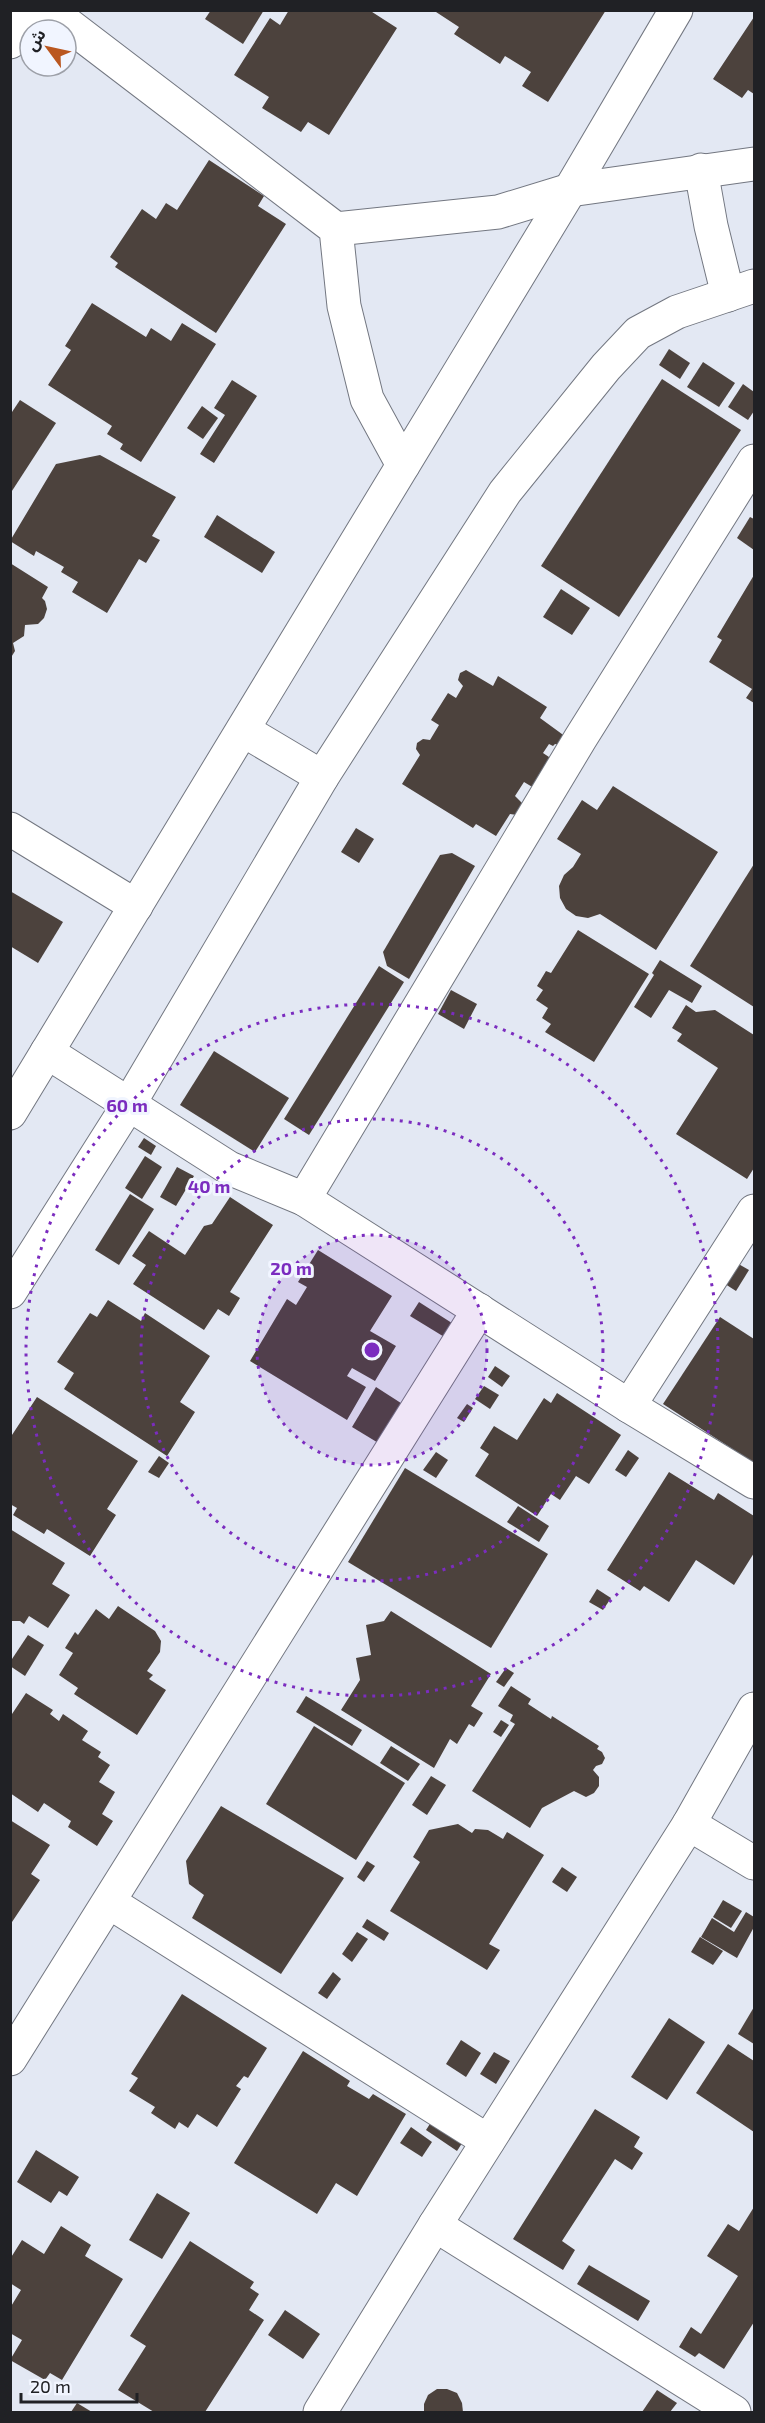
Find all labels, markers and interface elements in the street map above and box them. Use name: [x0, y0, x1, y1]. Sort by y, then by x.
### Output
north arrow: [18, 18, 78, 78]
text: ش: [21, 25, 50, 54]
text: 60 m: [106, 1094, 148, 1116]
text: 40 m: [188, 1175, 230, 1197]
text: 20 m: [270, 1257, 312, 1279]
centre of rings: [362, 1340, 382, 1360]
scale bar: [21, 2366, 136, 2404]
text: 20 m: [30, 2375, 71, 2397]

